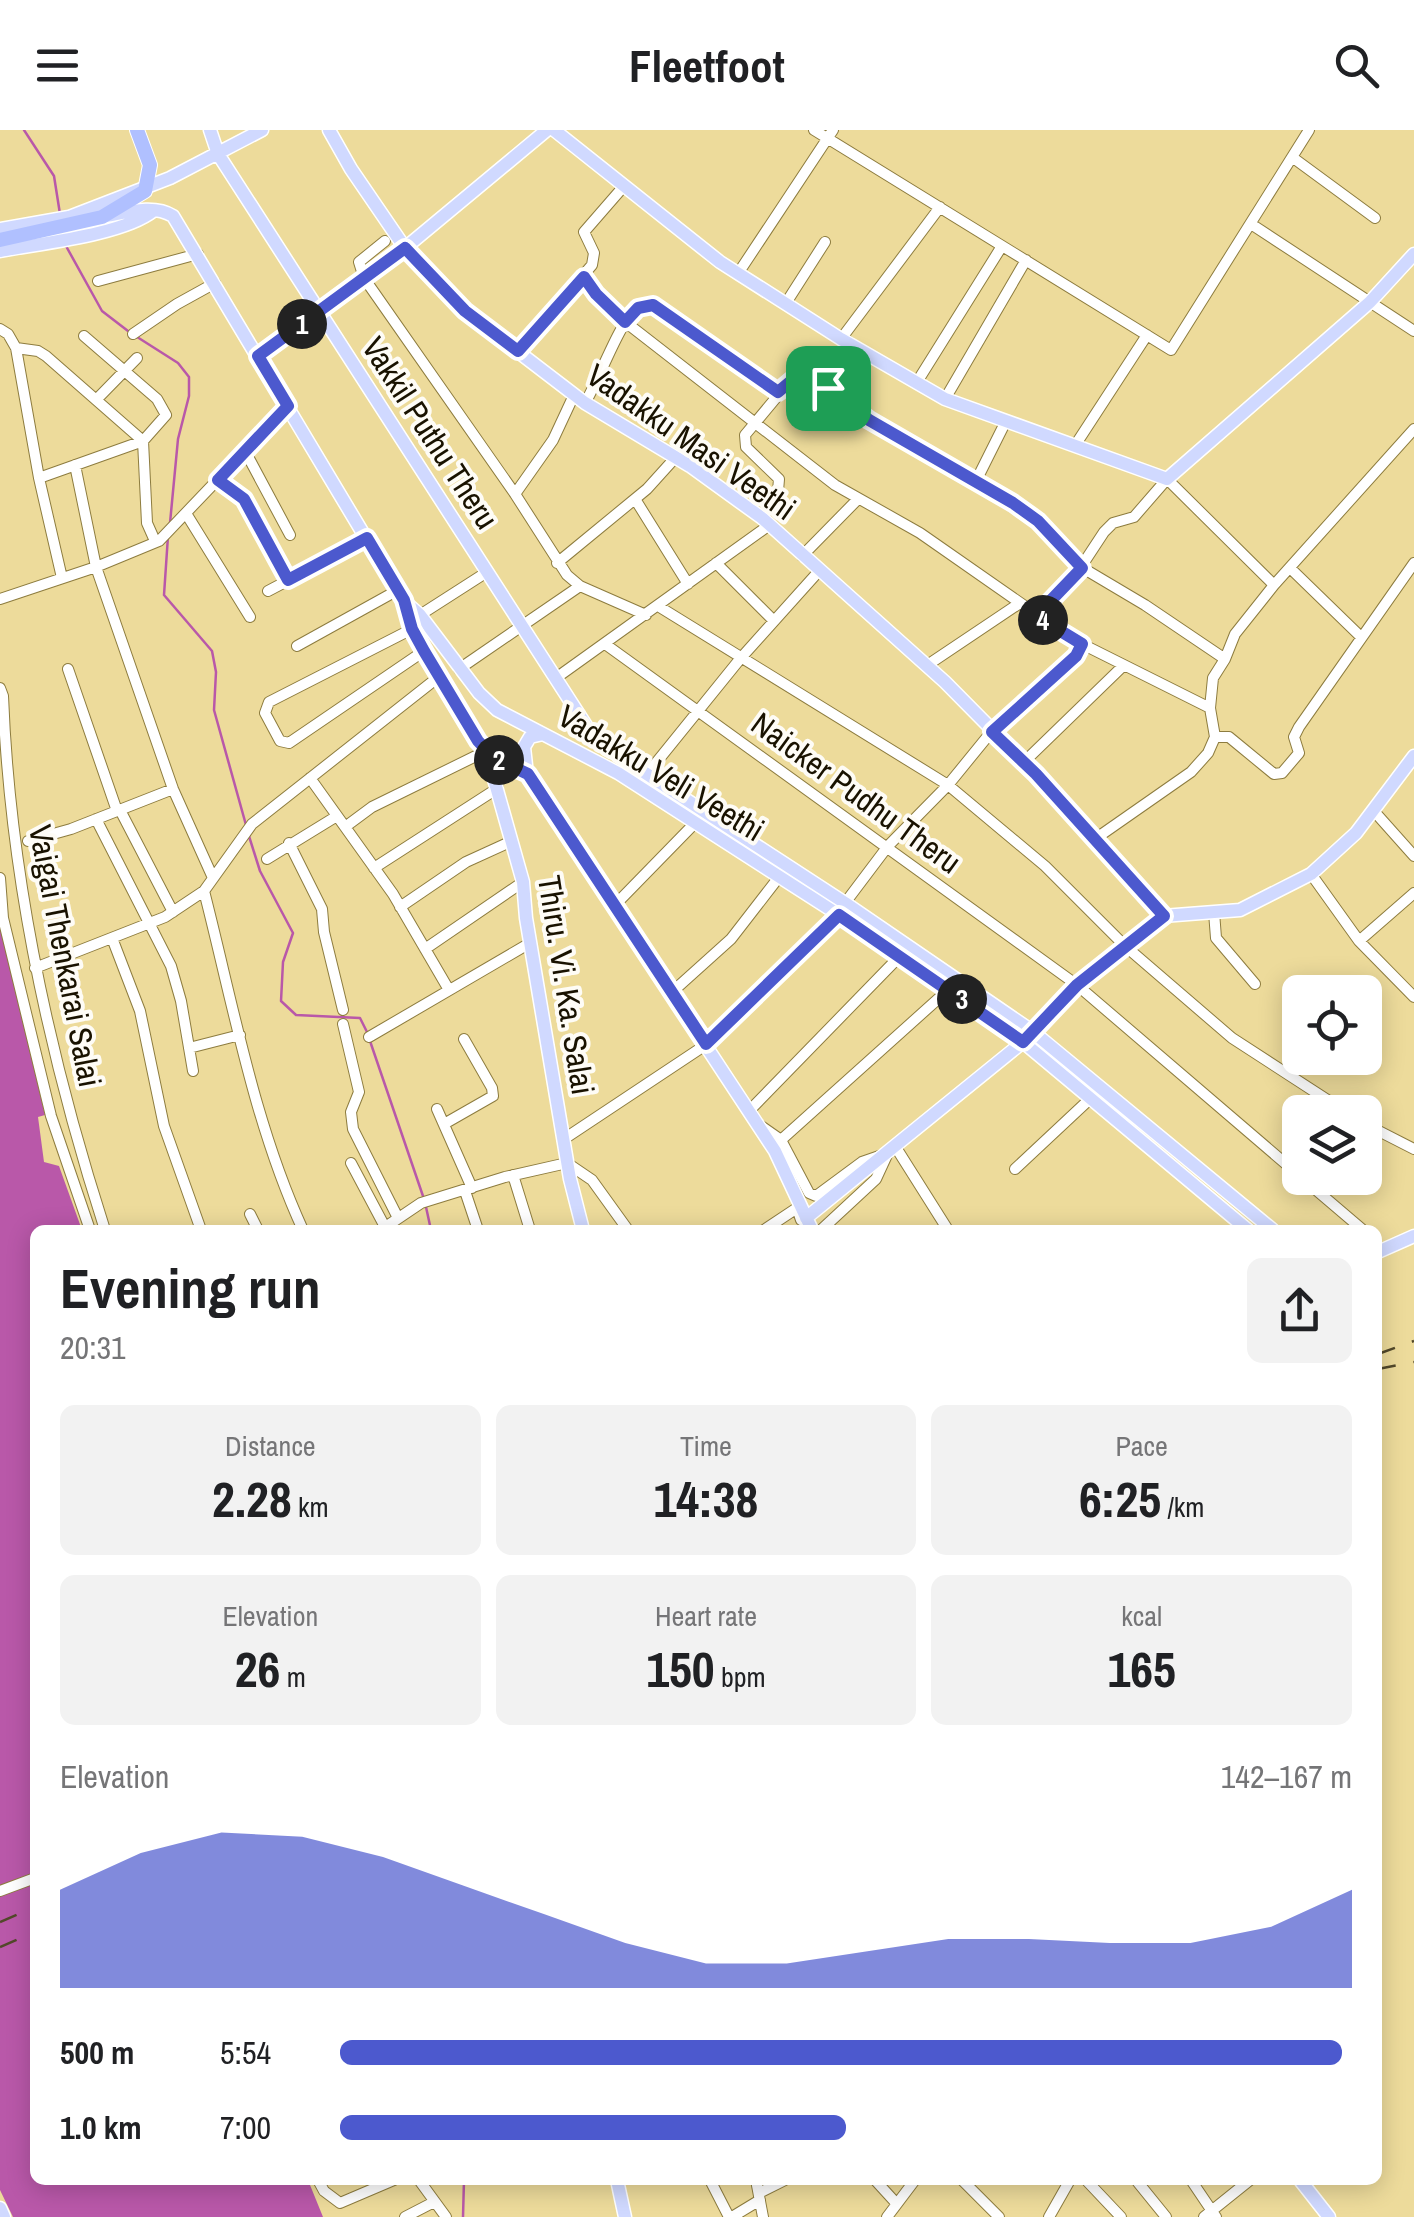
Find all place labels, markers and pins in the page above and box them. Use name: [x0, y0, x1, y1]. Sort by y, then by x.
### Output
pin: 1: [277, 299, 327, 349]
pin: [786, 346, 871, 431]
pin: 4: [1018, 595, 1068, 645]
pin: 2: [474, 735, 524, 785]
pin: 3: [937, 974, 987, 1024]

